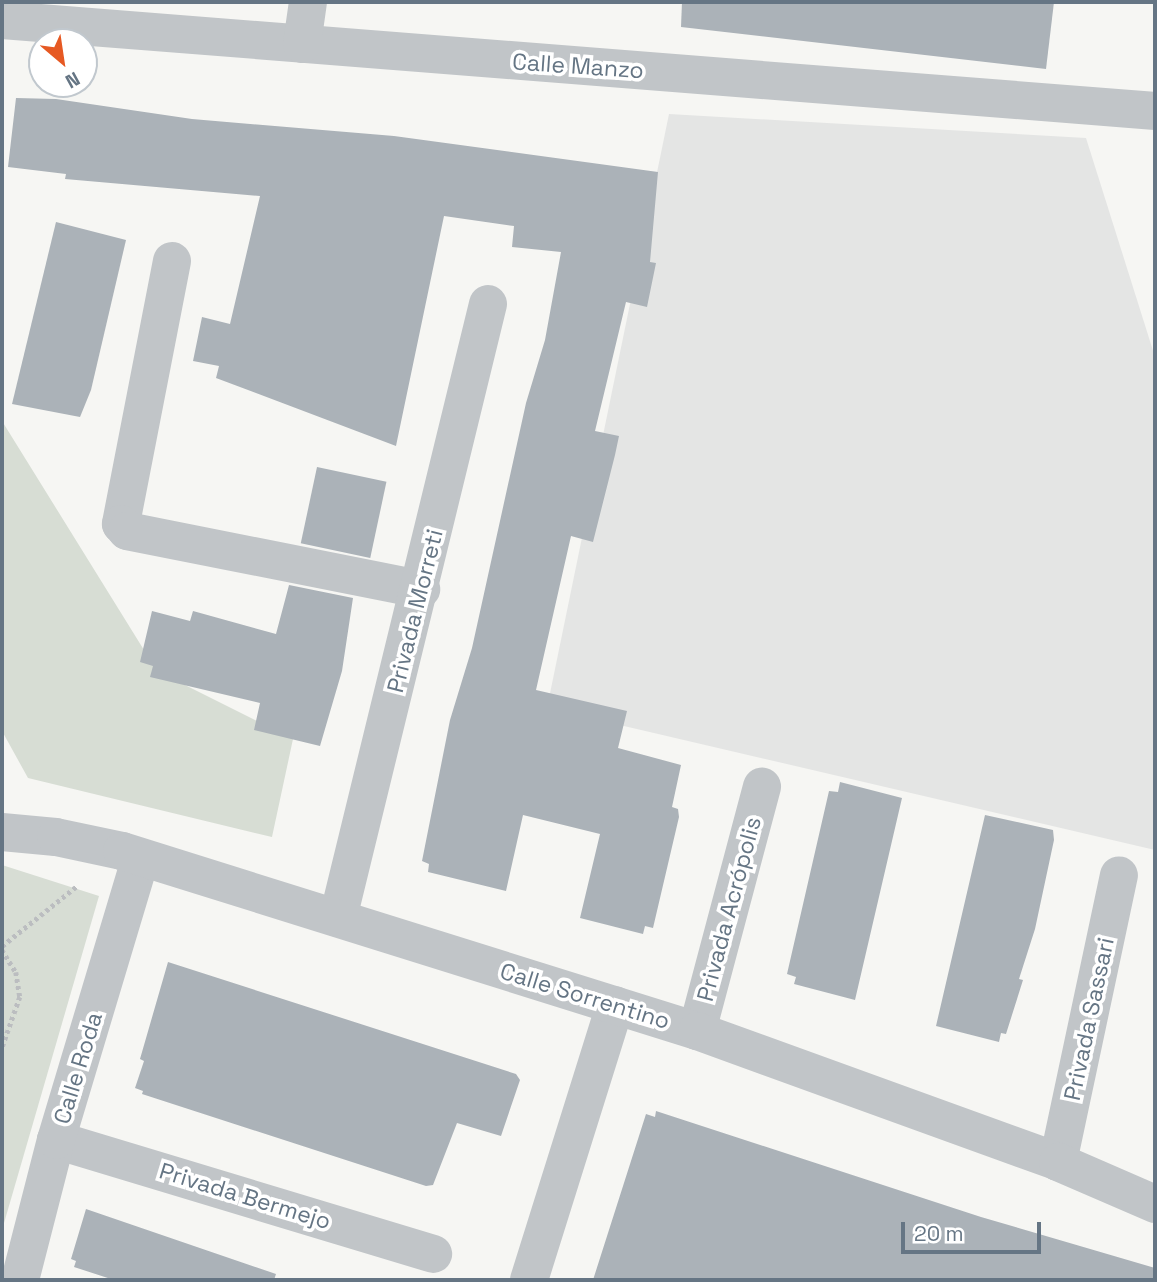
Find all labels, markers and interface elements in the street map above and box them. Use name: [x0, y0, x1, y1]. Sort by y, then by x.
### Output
north arrow: [28, 28, 98, 98]
street label: Calle Manzo: [511, 48, 645, 84]
text: N: [61, 66, 84, 94]
street label: Privada Morreti: [381, 526, 449, 696]
street label: Privada Acrópolis: [691, 814, 767, 1004]
street label: Privada Sassari: [1058, 935, 1120, 1103]
street label: Calle Sorrentino: [497, 957, 673, 1035]
street label: Calle Roda: [48, 1009, 108, 1127]
street label: Privada Bermejo: [156, 1157, 334, 1235]
scale bar: [905, 1208, 1045, 1252]
text: 20 m: [914, 1220, 964, 1247]

